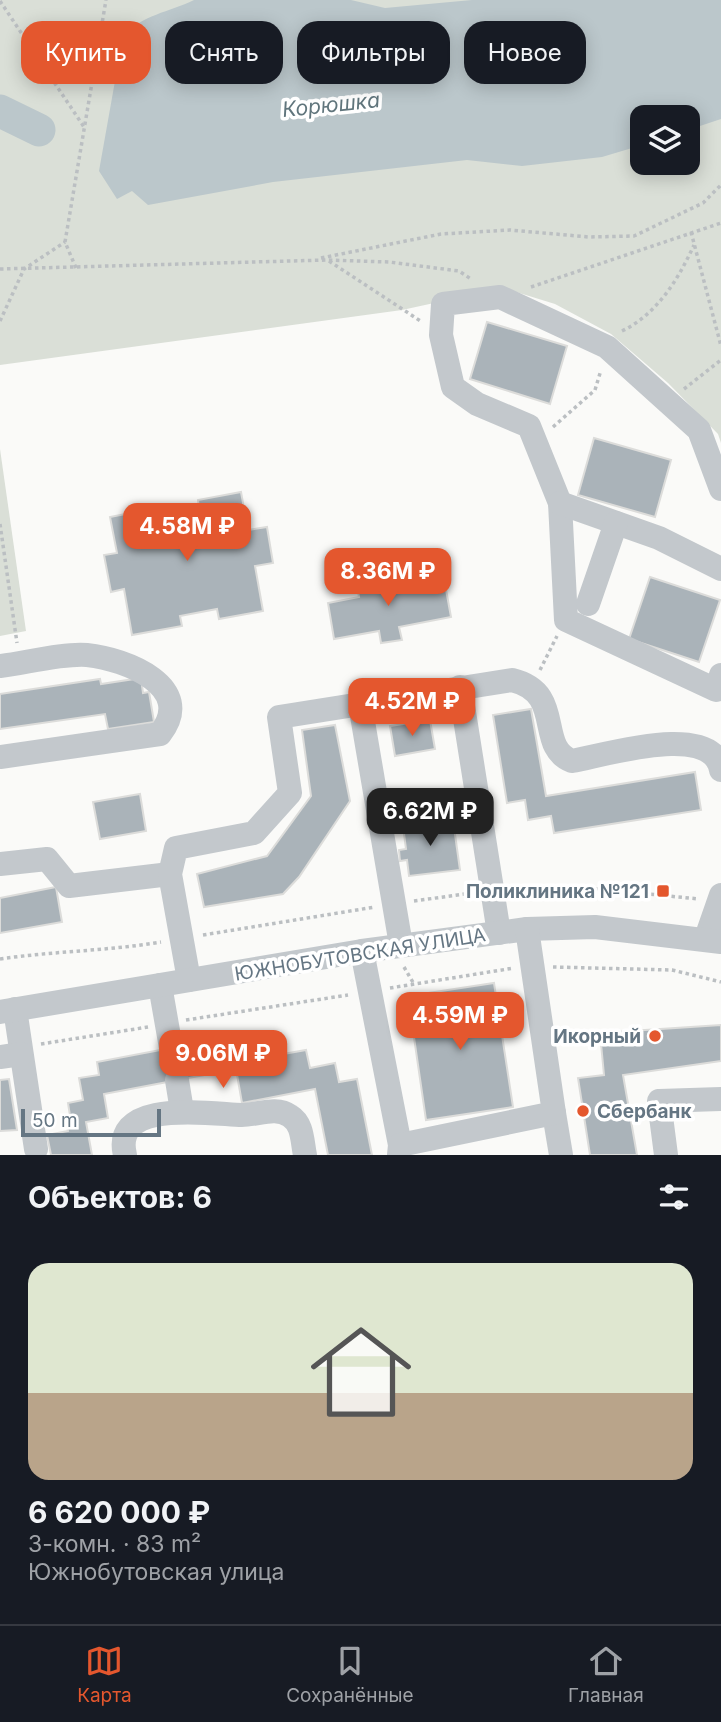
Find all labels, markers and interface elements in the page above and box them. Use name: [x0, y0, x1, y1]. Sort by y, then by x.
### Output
chip: Купить: [21, 21, 151, 84]
chip: Снять: [165, 21, 283, 84]
chip: Фильтры: [297, 21, 450, 84]
chip: Новое: [464, 21, 586, 84]
water label: Корюшка: [281, 87, 381, 122]
map controls: [630, 105, 700, 175]
button: layers: [630, 105, 700, 175]
pin: 4.58M ₽: [122, 504, 252, 563]
text: 4.58M ₽: [139, 512, 235, 540]
pin: 8.36M ₽: [323, 548, 453, 608]
text: 8.36M ₽: [340, 557, 436, 585]
pin: 4.52M ₽: [347, 678, 477, 738]
text: 4.52M ₽: [364, 687, 460, 715]
pin: 6.62M ₽: [365, 788, 495, 848]
text: 6.62M ₽: [383, 797, 477, 825]
place label: Поликлиника №121: [466, 880, 649, 903]
marker: Поликлиника №121: [655, 883, 671, 899]
street label: ЮЖНОБУТОВСКАЯ УЛИЦА: [233, 923, 487, 986]
pin: 4.59M ₽: [395, 992, 525, 1052]
text: 4.59M ₽: [412, 1001, 508, 1029]
place label: Икорный: [553, 1025, 641, 1048]
marker: Икорный: [647, 1028, 663, 1044]
pin: 9.06M ₽: [158, 1030, 288, 1090]
text: 9.06M ₽: [175, 1039, 271, 1067]
place label: Сбербанк: [597, 1100, 691, 1123]
marker: Сбербанк: [575, 1103, 591, 1119]
scale bar: [21, 1106, 161, 1138]
text: 50 m: [32, 1109, 78, 1132]
icon: filters: [655, 1178, 693, 1216]
text: Объектов: 6: [28, 1179, 212, 1215]
icon: home: [298, 1309, 424, 1435]
text: 6 620 000 ₽: [28, 1494, 210, 1530]
text: 3-комн. · 83 m²: [28, 1530, 201, 1558]
text: Южнобутовская улица: [28, 1558, 284, 1586]
tab: Карта: [77, 1642, 132, 1707]
tab: Сохранённые: [286, 1642, 414, 1707]
tab: Главная: [568, 1642, 644, 1707]

